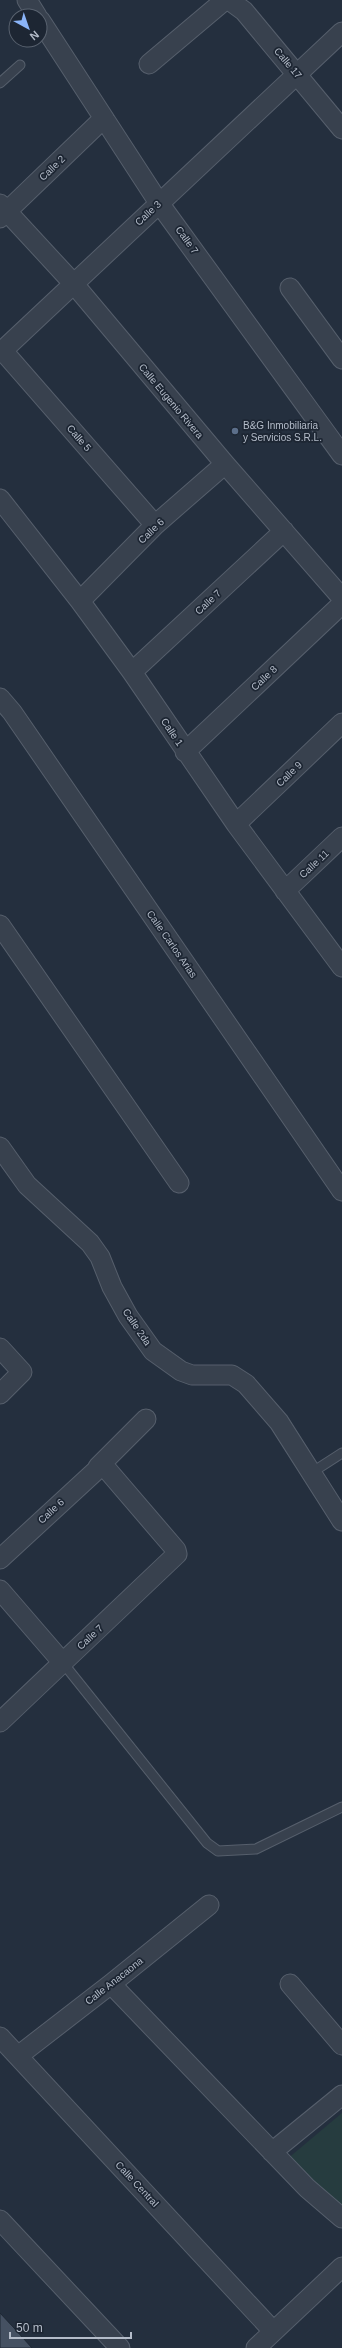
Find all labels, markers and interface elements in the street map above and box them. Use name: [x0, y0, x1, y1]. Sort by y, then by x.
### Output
north arrow: [8, 8, 48, 48]
text: N: [27, 29, 41, 43]
street label: Calle 17: [272, 45, 304, 81]
street label: Calle 2: [37, 153, 67, 183]
street label: Calle 3: [133, 198, 163, 228]
street label: Calle 7: [173, 224, 201, 256]
street label: Calle Eugenio Rivera: [137, 361, 206, 441]
place label: B&G Inmobiliaria y Servicios S.R.L.: [243, 420, 322, 443]
street label: Calle 5: [65, 423, 94, 454]
marker: B&G Inmobiliaria y Servicios S.R.L.: [230, 426, 240, 436]
street label: Calle 6: [136, 516, 166, 546]
street label: Calle 7: [193, 587, 223, 617]
street label: Calle 8: [249, 663, 279, 693]
street label: Calle 1: [159, 716, 186, 748]
street label: Calle 9: [274, 759, 304, 789]
street label: Calle 11: [297, 847, 331, 880]
street label: Calle Carlos Arias: [145, 908, 199, 980]
street label: Calle 2da: [121, 1306, 154, 1348]
street label: Calle 6: [36, 1496, 66, 1526]
street label: Calle 7: [75, 1622, 105, 1652]
street label: Calle Anacaona: [83, 1955, 145, 2007]
street label: Calle Central: [113, 2159, 161, 2209]
scale bar: [10, 2314, 131, 2340]
text: 50 m: [16, 2321, 43, 2335]

